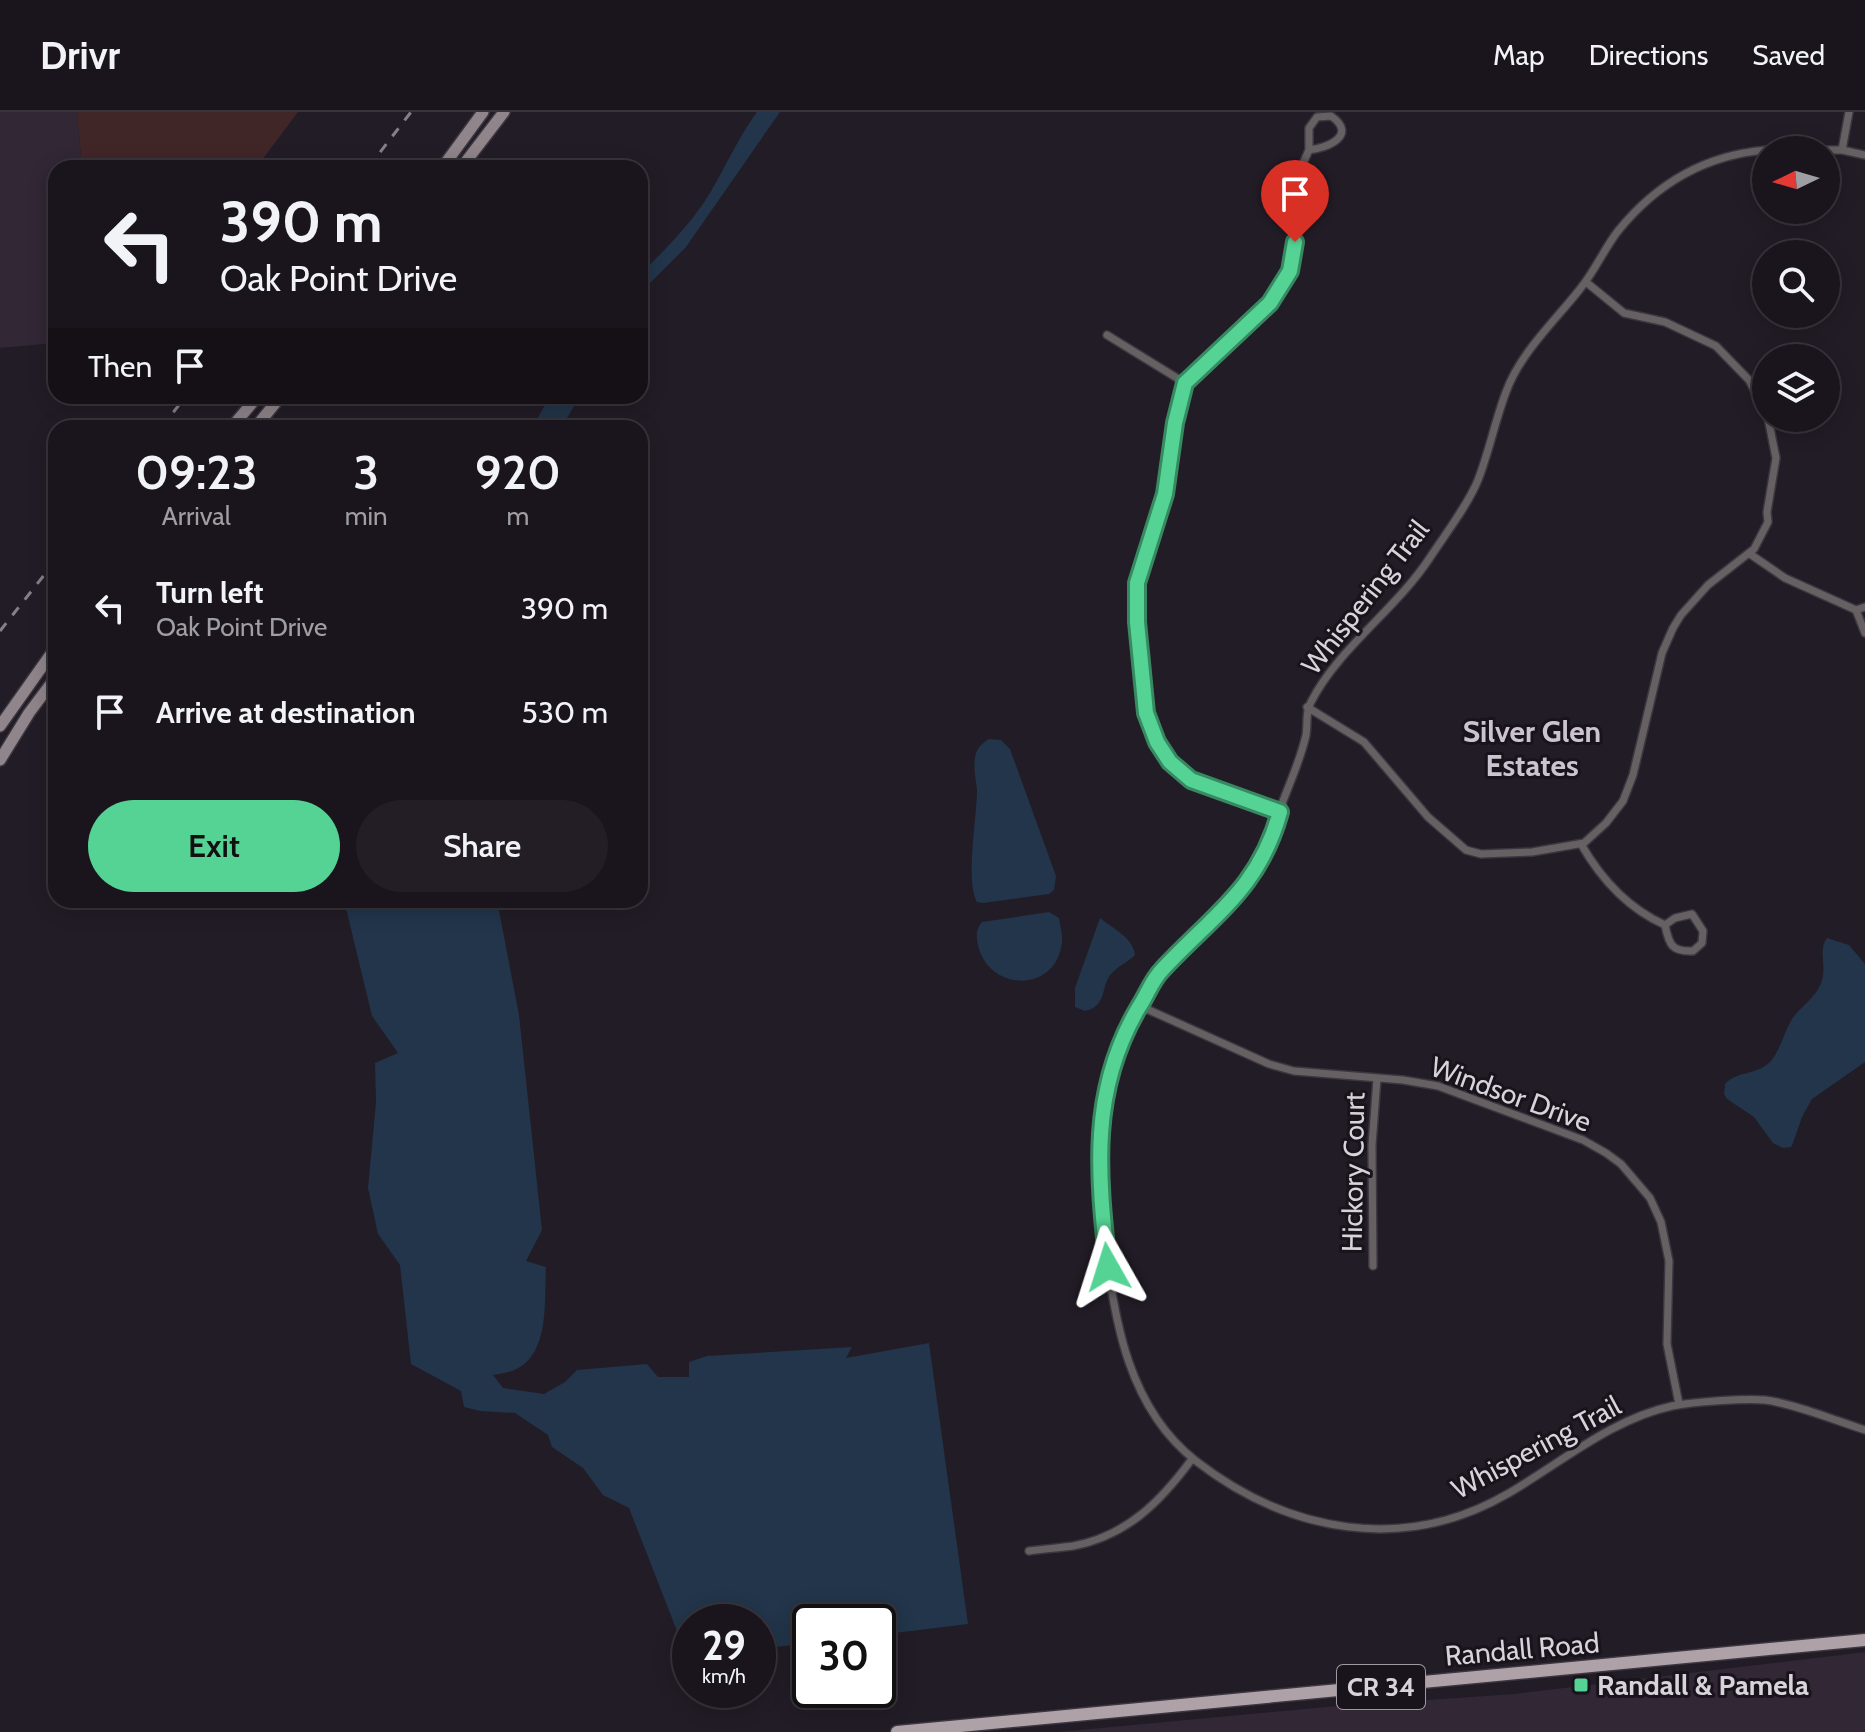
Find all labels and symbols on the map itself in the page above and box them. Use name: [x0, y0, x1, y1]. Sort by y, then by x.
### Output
north arrow: [1752, 136, 1840, 224]
pin: [1261, 160, 1329, 242]
street label: Whispering Trail: [1294, 513, 1436, 681]
district label: Silver Glen Estates: [1463, 713, 1601, 784]
street label: Windsor Drive: [1426, 1049, 1596, 1139]
street label: Hickory Court: [1335, 1092, 1371, 1252]
position arrow: [1066, 1225, 1150, 1309]
street label: Whispering Trail: [1446, 1388, 1627, 1506]
speed limit sign: 30: [792, 1604, 896, 1708]
street label: Randall Road: [1443, 1625, 1601, 1673]
road number: CR 34: [1337, 1665, 1425, 1709]
place label: Randall & Pamela: [1597, 1668, 1809, 1702]
marker: Randall & Pamela: [1572, 1676, 1590, 1694]

